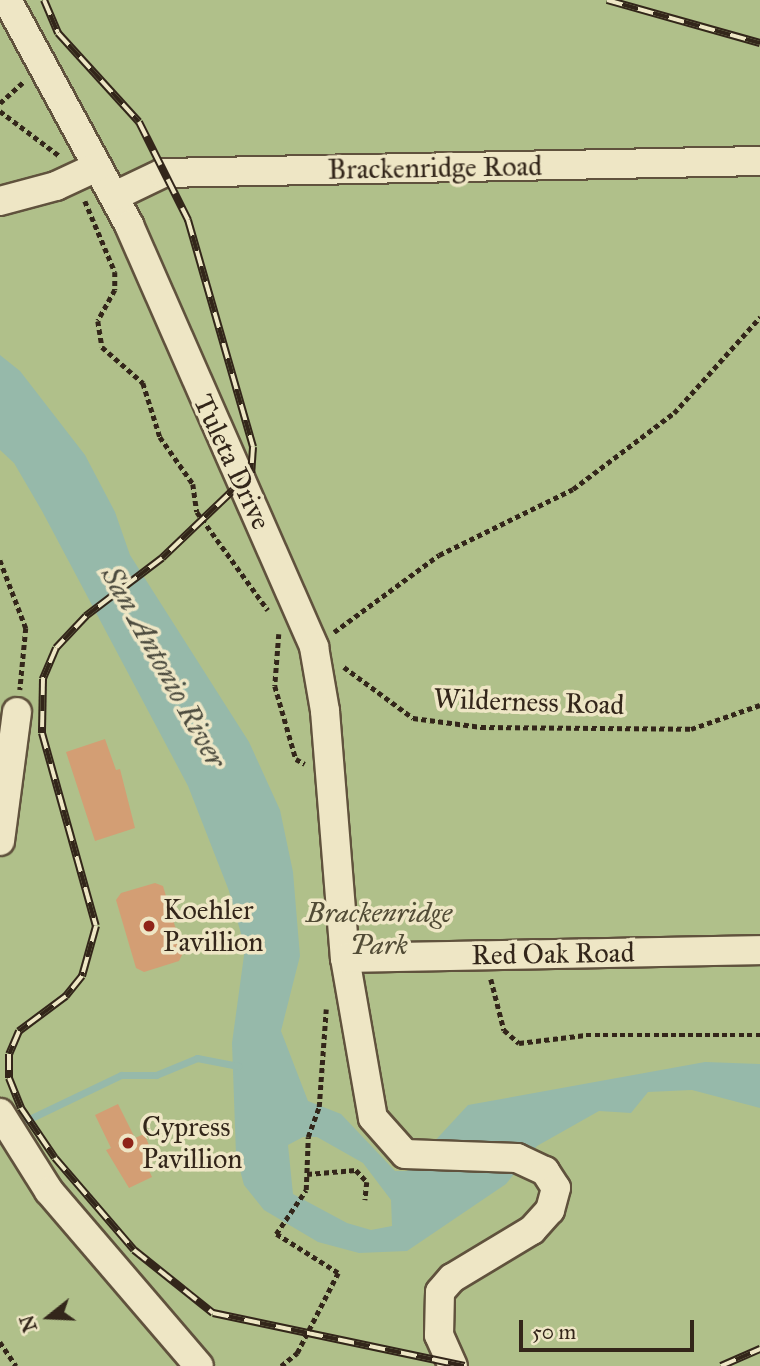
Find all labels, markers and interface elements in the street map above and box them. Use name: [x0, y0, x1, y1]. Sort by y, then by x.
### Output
street label: Brackenridge Road: [327, 149, 543, 187]
street label: Tuleta Drive: [186, 389, 278, 535]
water label: San Antonio River: [94, 560, 234, 774]
street label: Wilderness Road: [433, 682, 625, 722]
place label: Koehler Pavillion: [163, 893, 264, 959]
park label: Brackenridge Park: [306, 896, 452, 962]
marker: Koehler Pavillion: [141, 918, 157, 934]
street label: Red Oak Road: [471, 936, 635, 972]
place label: Cypress Pavillion: [142, 1110, 243, 1176]
marker: Cypress Pavillion: [120, 1135, 136, 1151]
north arrow: [14, 1282, 84, 1352]
scale bar: [522, 1306, 697, 1350]
text: N: [15, 1312, 42, 1335]
text: 50 m: [532, 1319, 576, 1345]

